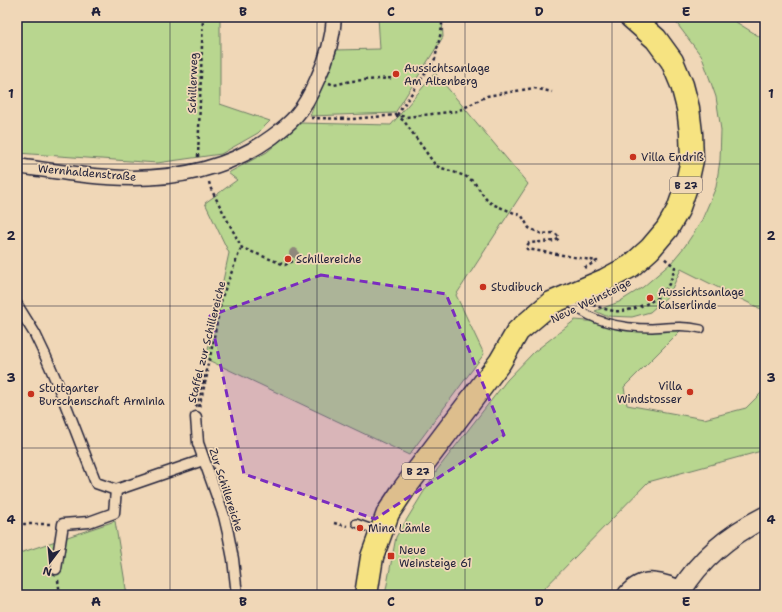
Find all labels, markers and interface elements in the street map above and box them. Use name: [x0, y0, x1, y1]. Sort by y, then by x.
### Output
text: A: [91, 3, 101, 20]
text: B: [239, 3, 247, 20]
text: C: [387, 3, 395, 20]
text: D: [534, 3, 544, 20]
text: E: [682, 3, 691, 20]
street label: Schillerweg: [184, 52, 202, 114]
place label: Aussichtsanlage Am Altenberg: [404, 61, 490, 89]
marker: Aussichtsanlage Am Altenberg: [391, 69, 401, 79]
text: 1: [8, 85, 14, 102]
text: 1: [768, 85, 774, 102]
place label: Villa Endriß: [641, 150, 704, 165]
marker: Villa Endriß: [628, 152, 638, 162]
street label: Wernhaldenstraße: [37, 161, 137, 185]
road number: B 27: [670, 177, 702, 193]
text: 2: [6, 227, 16, 244]
text: 2: [766, 227, 776, 244]
place label: Schillereiche: [296, 252, 361, 267]
marker: Schillereiche: [283, 254, 293, 264]
street label: Neue Weinsteige: [548, 275, 634, 327]
street label: Staffel zur Schillereiche: [185, 279, 229, 405]
place label: Studibuch: [491, 280, 543, 295]
marker: Studibuch: [478, 282, 488, 292]
place label: Aussichtsanlage Kaiserlinde: [658, 285, 744, 313]
marker: Aussichtsanlage Kaiserlinde: [645, 293, 655, 303]
text: 3: [6, 369, 16, 386]
text: 3: [766, 369, 776, 386]
place label: Villa Windstosser: [617, 379, 682, 407]
place label: Stuttgarter Burschenschaft Arminia: [39, 381, 165, 409]
marker: Villa Windstosser: [685, 387, 695, 397]
marker: Stuttgarter Burschenschaft Arminia: [26, 389, 36, 399]
street label: Zur Schillereiche: [205, 446, 247, 534]
road number: B 27: [402, 463, 434, 479]
text: 4: [6, 511, 16, 528]
text: 4: [766, 511, 776, 528]
place label: Mina Lämle: [368, 521, 430, 536]
marker: Mina Lämle: [355, 523, 365, 533]
north arrow: [30, 542, 70, 582]
place label: Neue Weinsteige 61: [399, 543, 472, 571]
marker: Neue Weinsteige 61: [386, 551, 396, 561]
text: N: [41, 563, 54, 580]
text: A: [91, 593, 101, 610]
text: B: [239, 593, 247, 610]
text: C: [387, 593, 395, 610]
text: D: [534, 593, 544, 610]
text: E: [682, 593, 691, 610]

